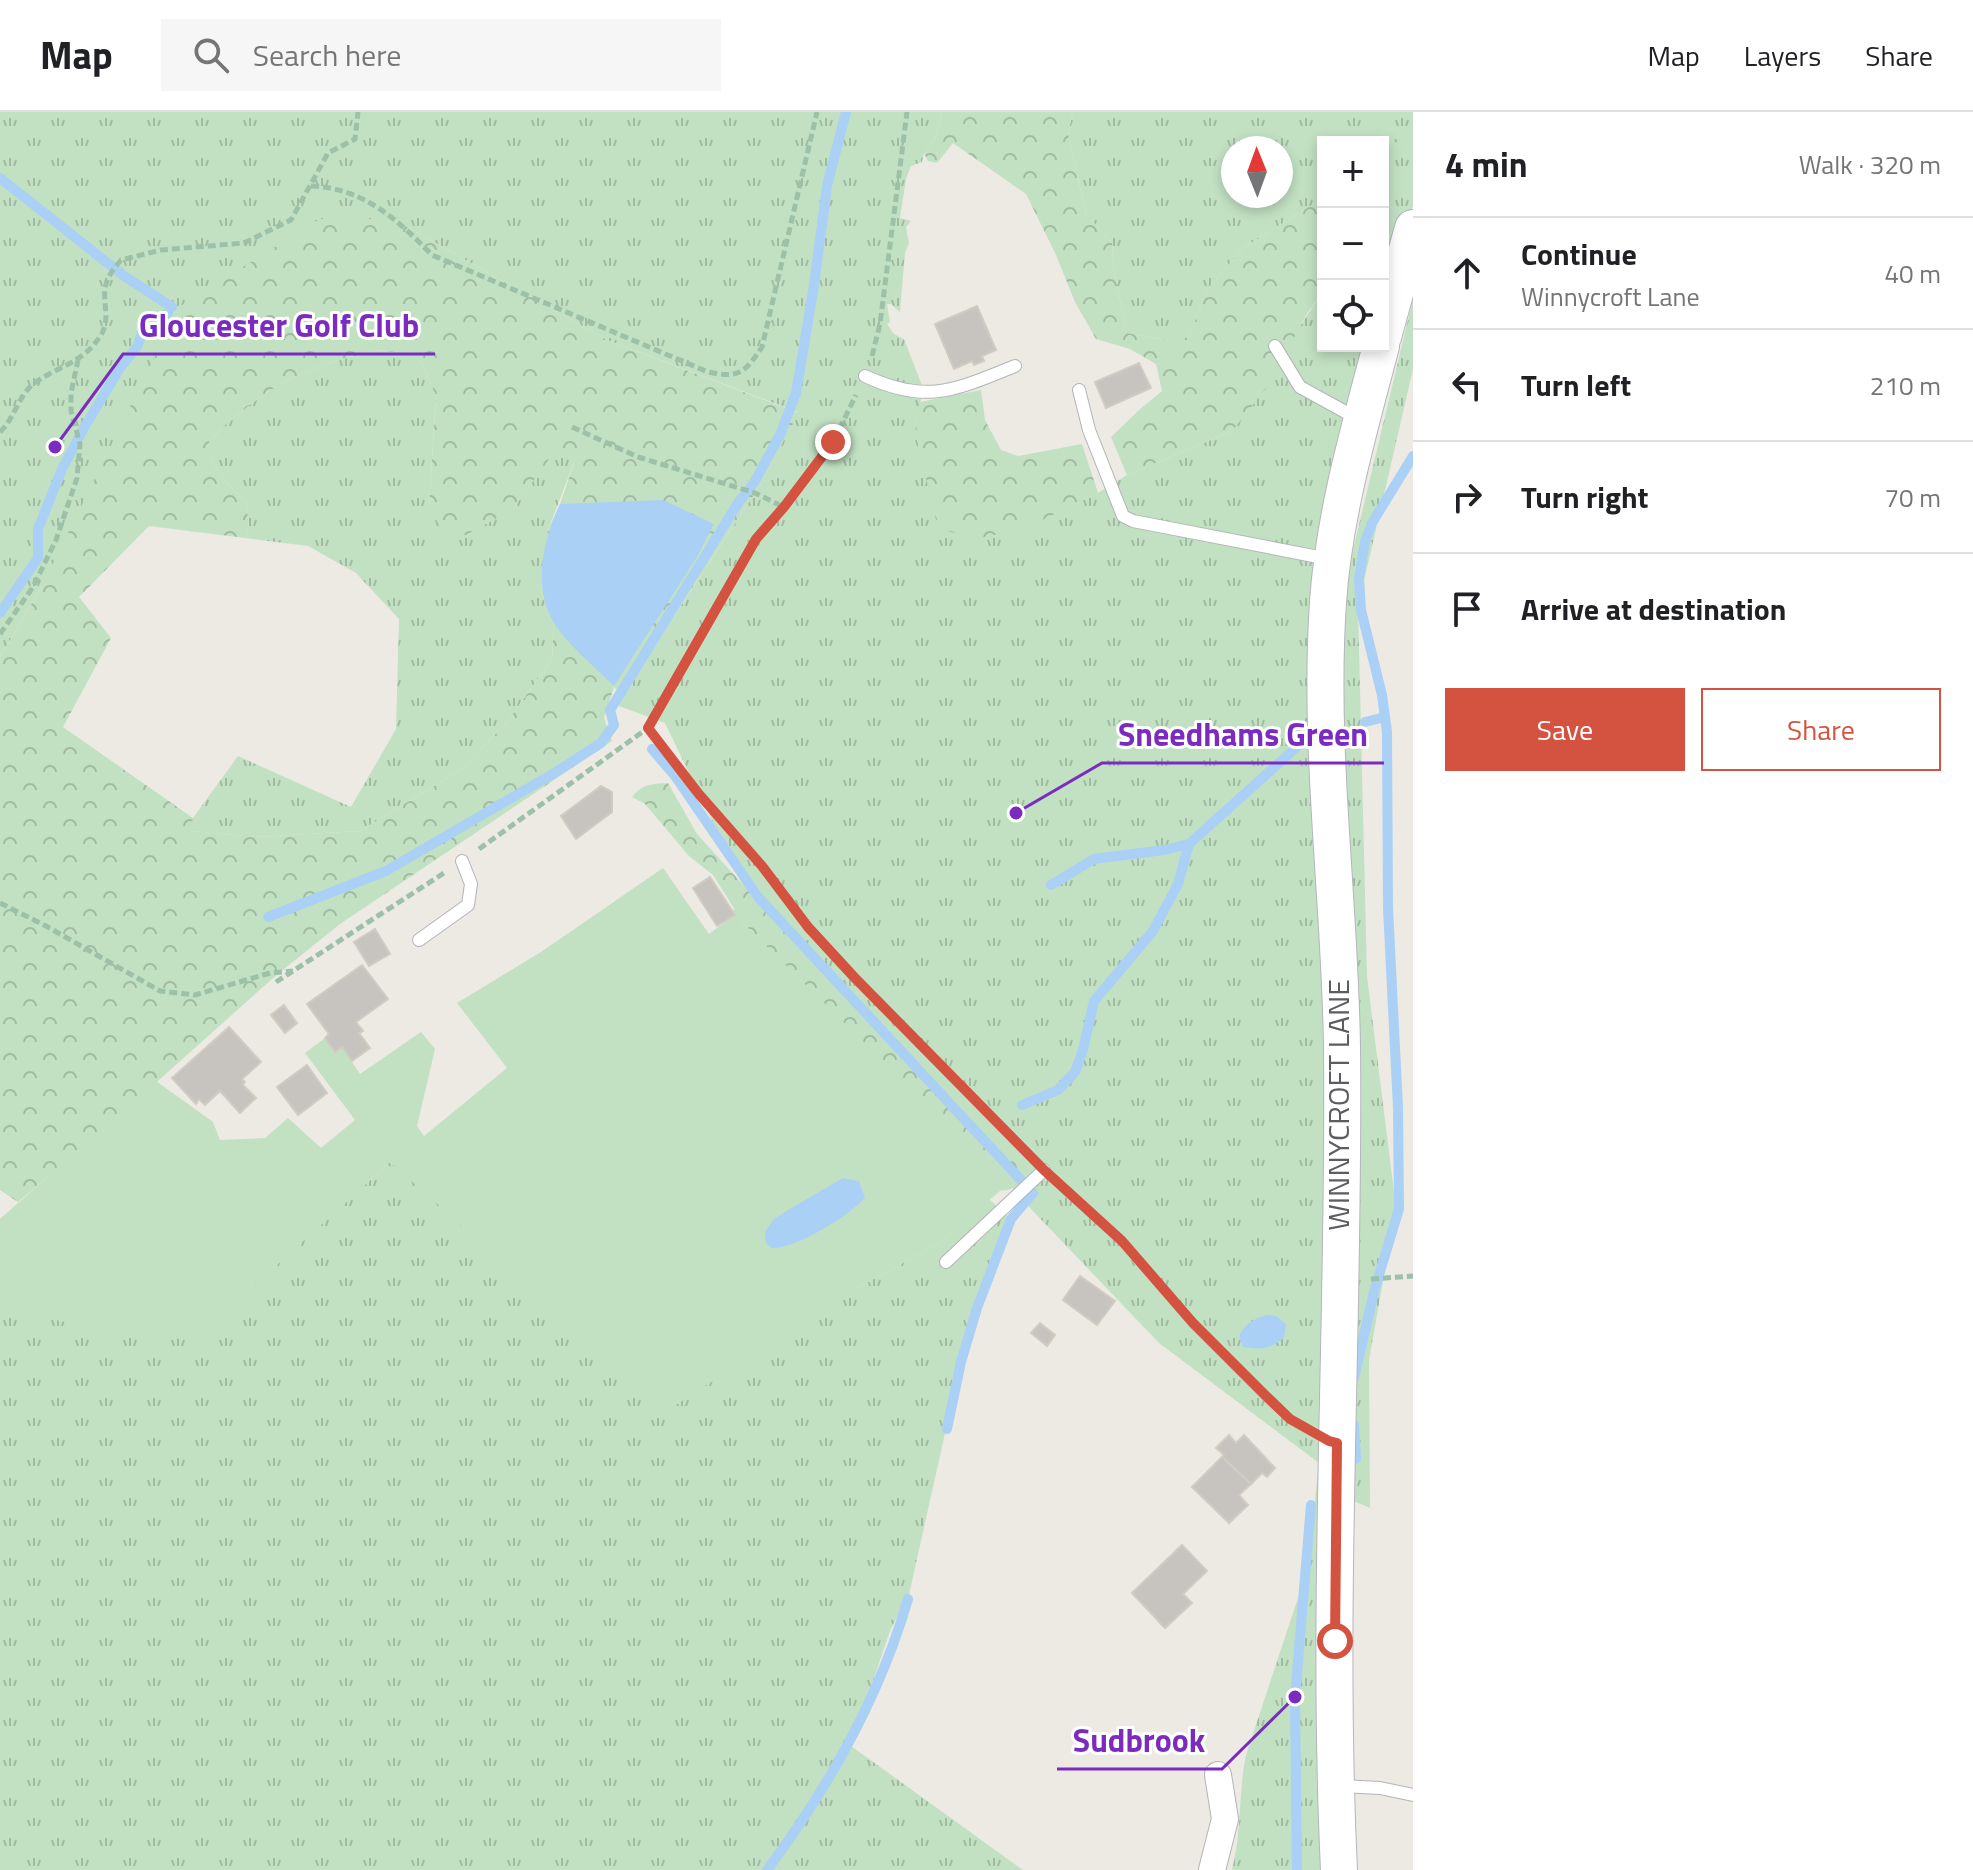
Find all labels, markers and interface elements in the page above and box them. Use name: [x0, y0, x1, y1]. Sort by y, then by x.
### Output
search box: [161, 19, 721, 91]
text: Map: [40, 26, 113, 84]
text: Search here: [253, 32, 402, 78]
icon: search: [189, 33, 233, 77]
text: Map: [1647, 34, 1700, 77]
text: Layers: [1744, 34, 1821, 77]
text: Share: [1865, 34, 1933, 77]
north arrow: [1221, 136, 1293, 208]
map controls: [1317, 136, 1389, 352]
button: +: [1317, 136, 1389, 208]
text: 4 min: [1445, 138, 1528, 190]
text: Walk · 320 m: [1799, 145, 1941, 184]
button: −: [1317, 208, 1389, 280]
text: Continue: [1521, 231, 1637, 277]
icon: ahead: [1445, 251, 1489, 295]
text: 40 m: [1884, 254, 1941, 293]
text: Winnycroft Lane: [1521, 277, 1700, 316]
button: locate: [1317, 280, 1389, 352]
callout: Gloucester Golf Club: [123, 298, 435, 354]
text: Gloucester Golf Club: [139, 301, 419, 349]
text: Turn left: [1521, 362, 1631, 408]
icon: left: [1445, 363, 1489, 407]
text: 210 m: [1870, 366, 1941, 405]
route end: [815, 424, 851, 460]
text: Turn right: [1521, 474, 1649, 520]
icon: right: [1445, 475, 1489, 519]
text: 70 m: [1884, 478, 1941, 517]
text: Arrive at destination: [1521, 586, 1786, 632]
icon: arrive: [1445, 587, 1489, 631]
button: Save: [1445, 688, 1685, 771]
button: Share: [1701, 688, 1941, 771]
callout: Sneedhams Green: [1102, 707, 1384, 763]
text: Sneedhams Green: [1118, 710, 1368, 758]
street label: WINNYCROFT LANE: [1315, 979, 1361, 1231]
route start: [1317, 1623, 1353, 1659]
callout: Sudbrook: [1057, 1713, 1222, 1769]
text: Sudbrook: [1073, 1716, 1206, 1764]

